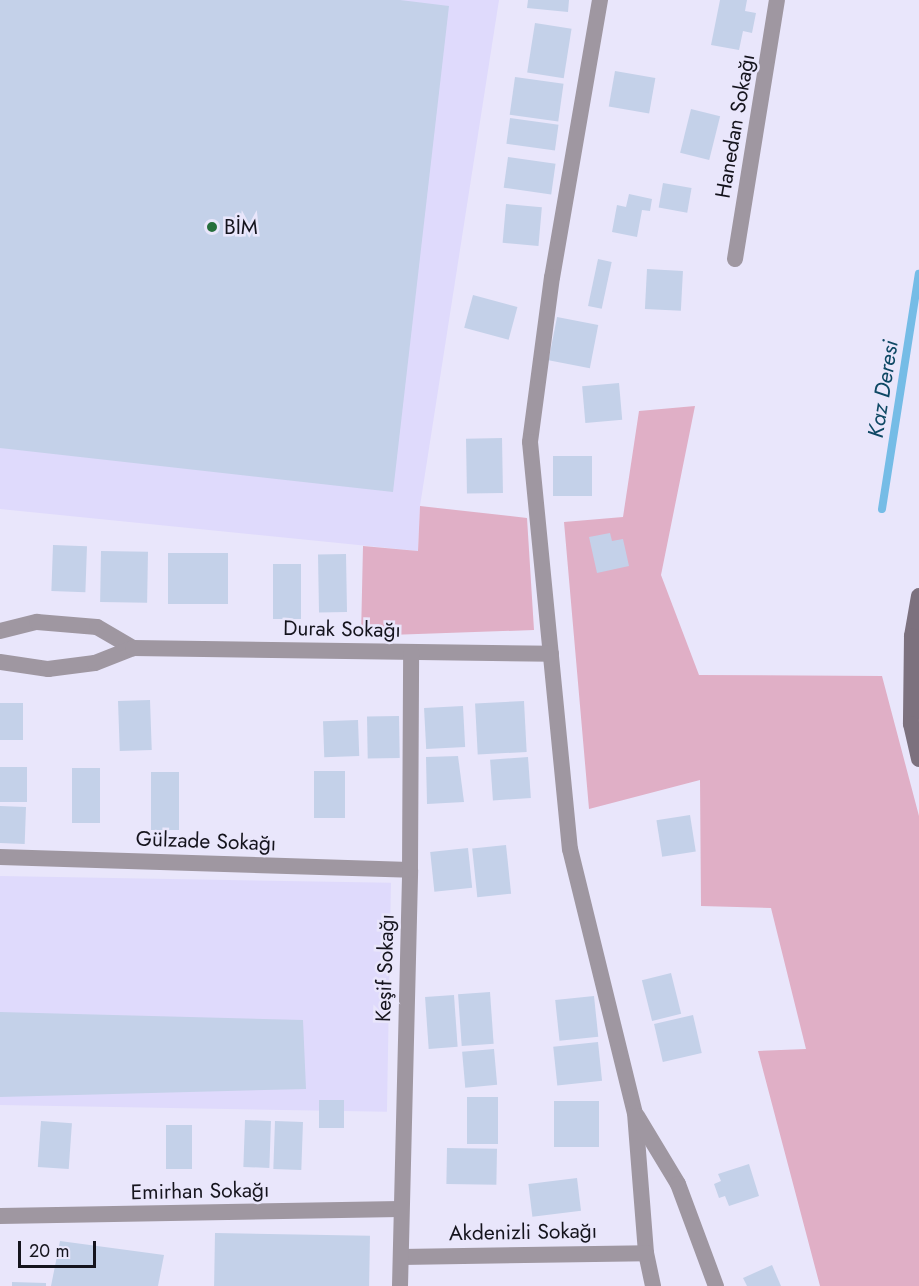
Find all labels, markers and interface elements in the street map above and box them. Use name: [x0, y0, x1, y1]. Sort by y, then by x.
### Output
street label: Hanedan Sokağı: [710, 52, 760, 200]
place label: BİM: [224, 214, 258, 240]
marker: BİM: [205, 220, 219, 234]
water label: Kaz Deresi: [862, 338, 904, 440]
street label: Durak Sokağı: [283, 615, 401, 643]
street label: Gülzade Sokağı: [135, 826, 277, 856]
street label: Keşif Sokağı: [371, 914, 399, 1022]
street label: Emirhan Sokağı: [130, 1177, 270, 1205]
street label: Akdenizli Sokağı: [449, 1218, 597, 1246]
scale bar: [21, 1229, 99, 1267]
text: 20 m: [29, 1238, 69, 1264]

